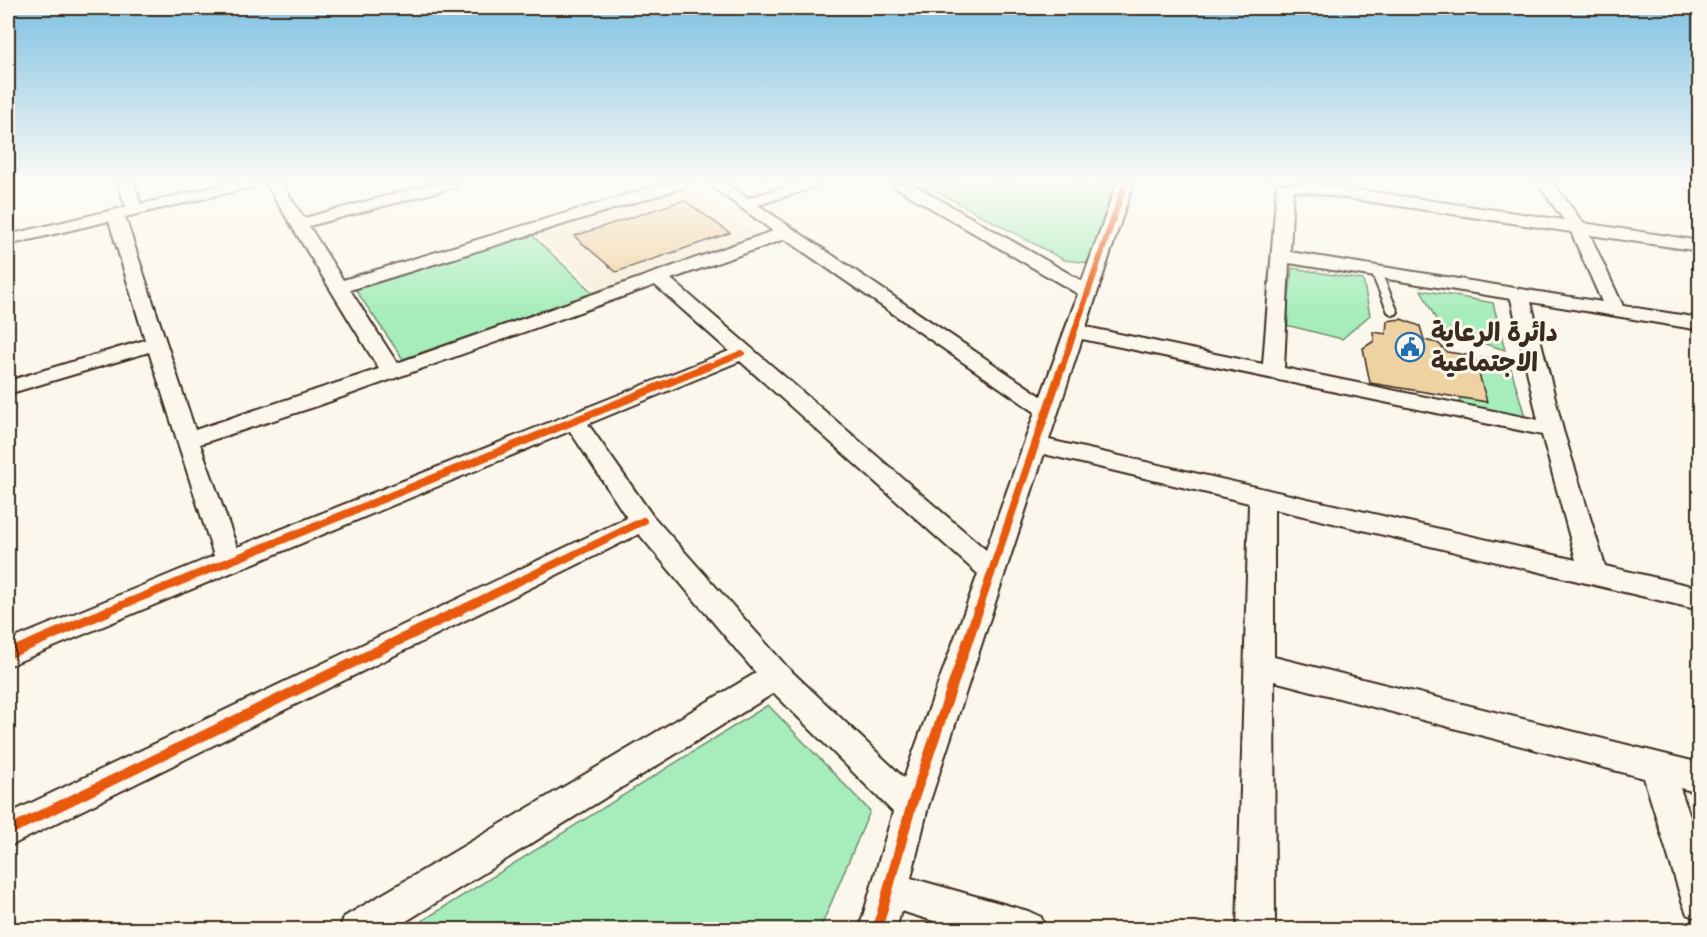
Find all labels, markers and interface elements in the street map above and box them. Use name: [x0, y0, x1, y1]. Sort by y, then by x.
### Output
place label: دائرة الرعاية الاجتماعية: [1431, 316, 1558, 384]
public building icon: دائرة الرعاية الاجتماعية: [1394, 331, 1426, 363]

